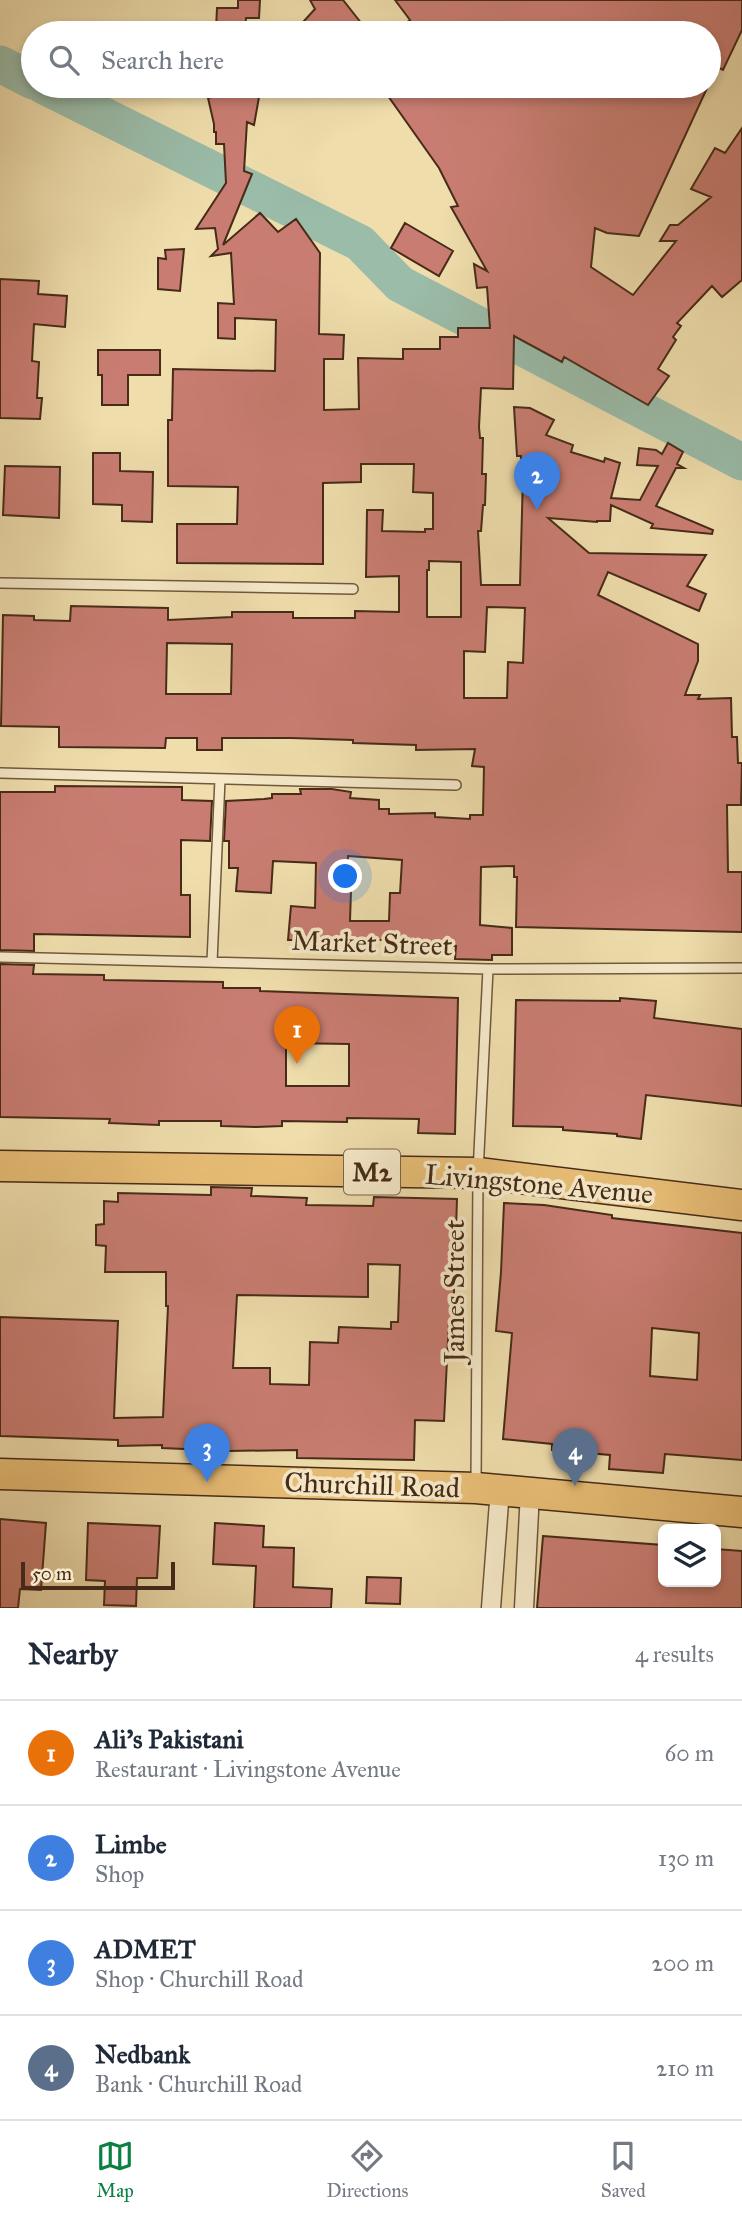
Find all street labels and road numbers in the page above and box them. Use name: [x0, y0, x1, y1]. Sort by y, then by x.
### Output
street label: Market Street: [291, 923, 453, 963]
road number: M2: [344, 1149, 400, 1194]
street label: Livingstone Avenue: [423, 1157, 655, 1211]
street label: James Street: [437, 1219, 472, 1366]
street label: Churchill Road: [284, 1464, 460, 1506]

